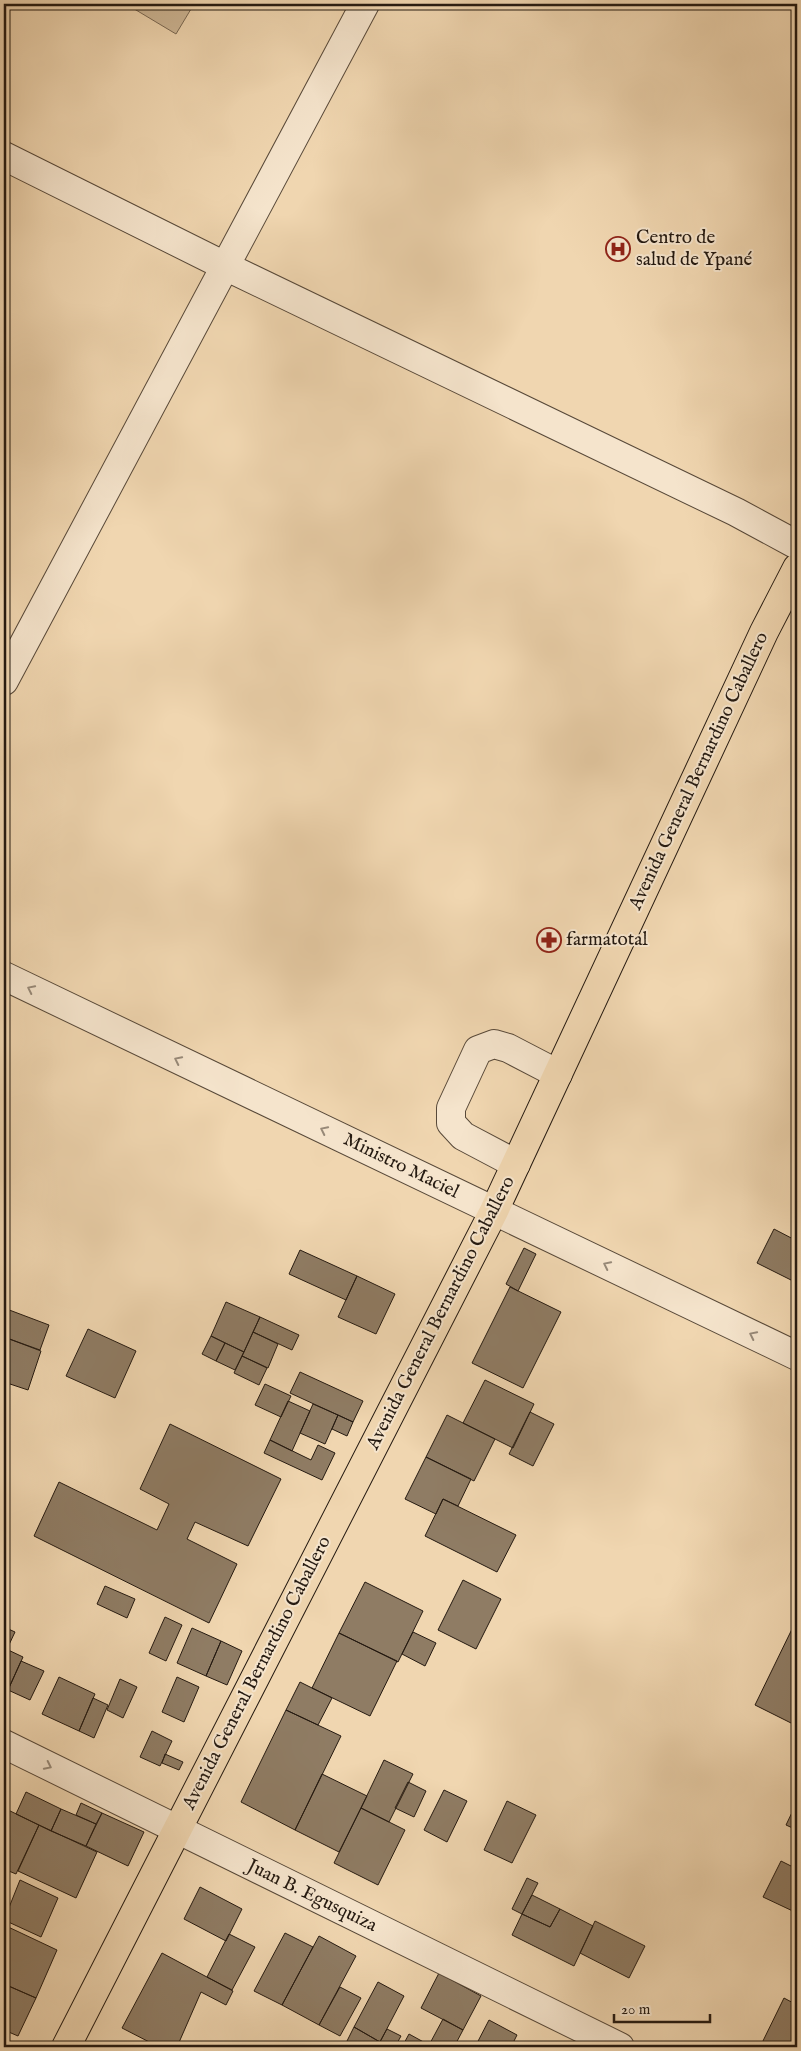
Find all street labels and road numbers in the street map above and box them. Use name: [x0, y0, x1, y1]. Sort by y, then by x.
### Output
street label: Avenida General Bernardino Caballero: [623, 628, 774, 915]
street label: Ministro Maciel: [339, 1128, 464, 1205]
street label: Avenida General Bernardino Caballero: [361, 1172, 521, 1455]
street label: Avenida General Bernardino Caballero: [177, 1532, 337, 1815]
street label: Juan B. Egusquiza: [241, 1853, 382, 1938]

